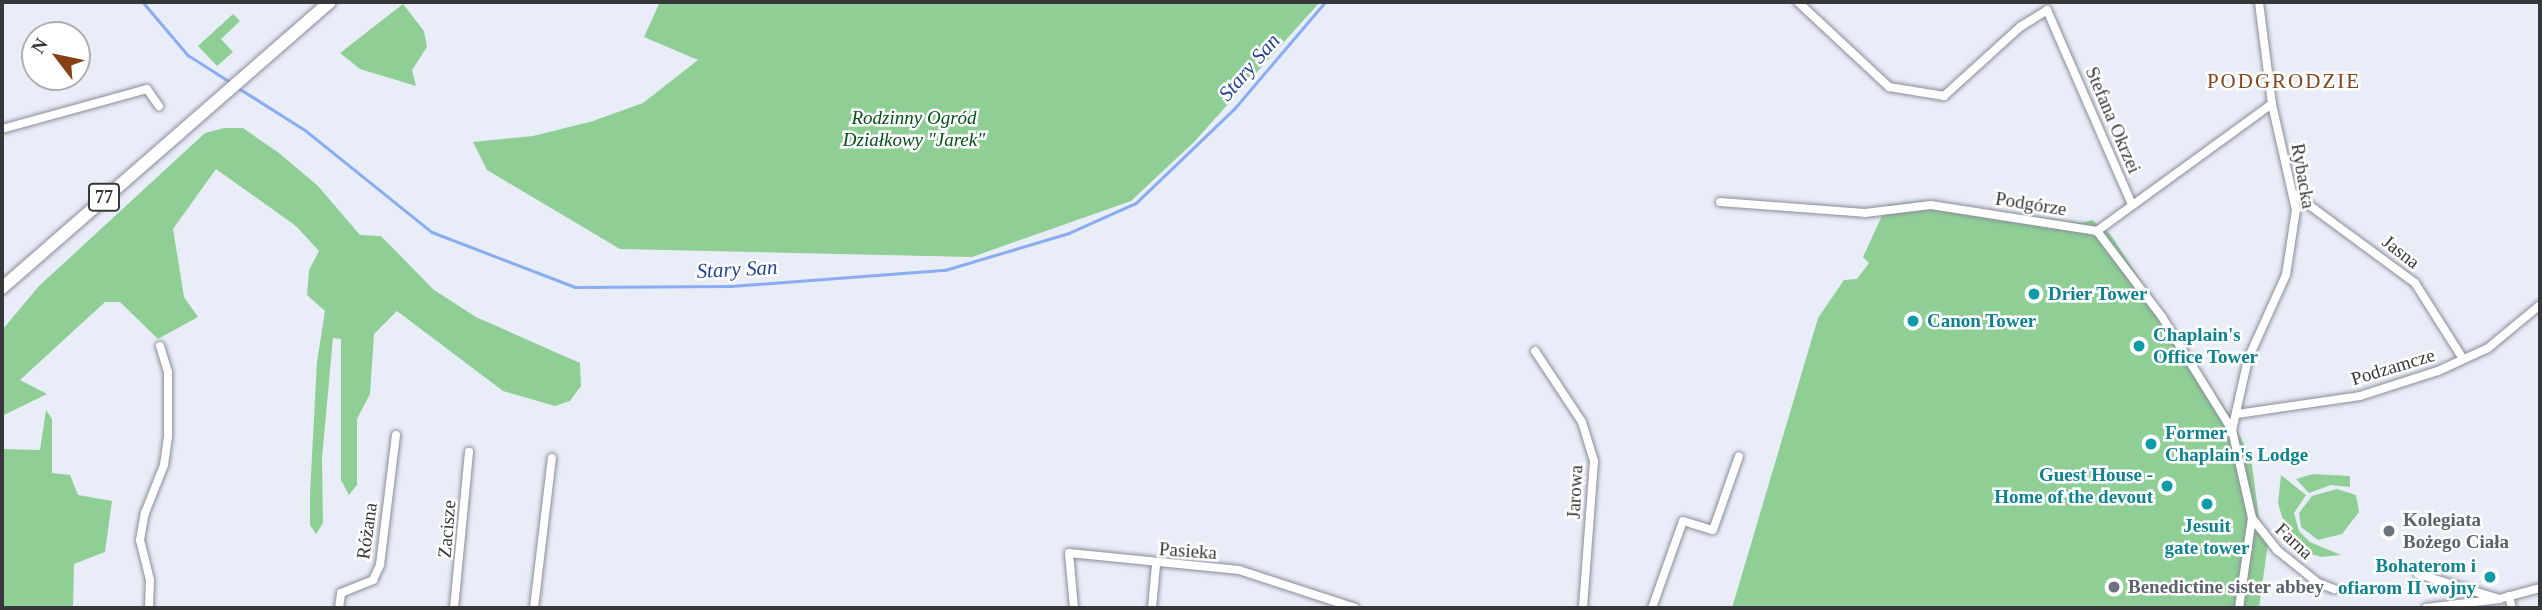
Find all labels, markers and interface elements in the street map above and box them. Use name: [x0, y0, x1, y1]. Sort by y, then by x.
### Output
north arrow: [21, 21, 91, 91]
water label: Stary San: [1213, 28, 1285, 106]
text: N: [27, 34, 52, 57]
street label: Stefana Okrzei: [2080, 63, 2146, 177]
district label: PODGRODZIE: [2208, 68, 2360, 94]
park label: Rodzinny Ogród Działkowy "Jarek": [843, 107, 985, 151]
street label: Rybacka: [2286, 142, 2320, 210]
road number: 77: [86, 182, 122, 212]
street label: Podgórze: [1994, 187, 2068, 221]
street label: Jasna: [2378, 230, 2424, 274]
water label: Stary San: [696, 254, 778, 284]
place label: Drier Tower: [2048, 283, 2148, 305]
marker: Drier Tower: [2026, 286, 2042, 302]
place label: Canon Tower: [1927, 310, 2037, 332]
marker: Canon Tower: [1905, 313, 1921, 329]
place label: Chaplain's Office Tower: [2153, 324, 2258, 368]
marker: Chaplain's Office Tower: [2131, 338, 2147, 354]
street label: Podzamcze: [2348, 343, 2438, 391]
place label: Former Chaplain's Lodge: [2165, 422, 2308, 466]
marker: Former Chaplain's Lodge: [2143, 436, 2159, 452]
place label: Guest House - Home of the devout: [1994, 464, 2153, 508]
street label: Jarowa: [1562, 465, 1588, 519]
marker: Guest House - Home of the devout: [2159, 478, 2175, 494]
marker: Jesuit gate tower: [2199, 496, 2215, 512]
street label: Zacisze: [433, 499, 461, 559]
street label: Różana: [352, 501, 382, 561]
place label: Kolegiata Bożego Ciała: [2403, 509, 2509, 553]
place label: Jesuit gate tower: [2165, 515, 2249, 559]
street label: Farna: [2270, 518, 2318, 564]
marker: Kolegiata Bożego Ciała: [2381, 523, 2397, 539]
street label: Pasieka: [1158, 538, 1218, 564]
place label: Bohaterom i ofiarom II wojny: [2338, 555, 2476, 599]
marker: Bohaterom i ofiarom II wojny: [2482, 569, 2498, 585]
place label: Benedictine sister abbey: [2128, 576, 2324, 598]
marker: Benedictine sister abbey: [2106, 579, 2122, 595]

